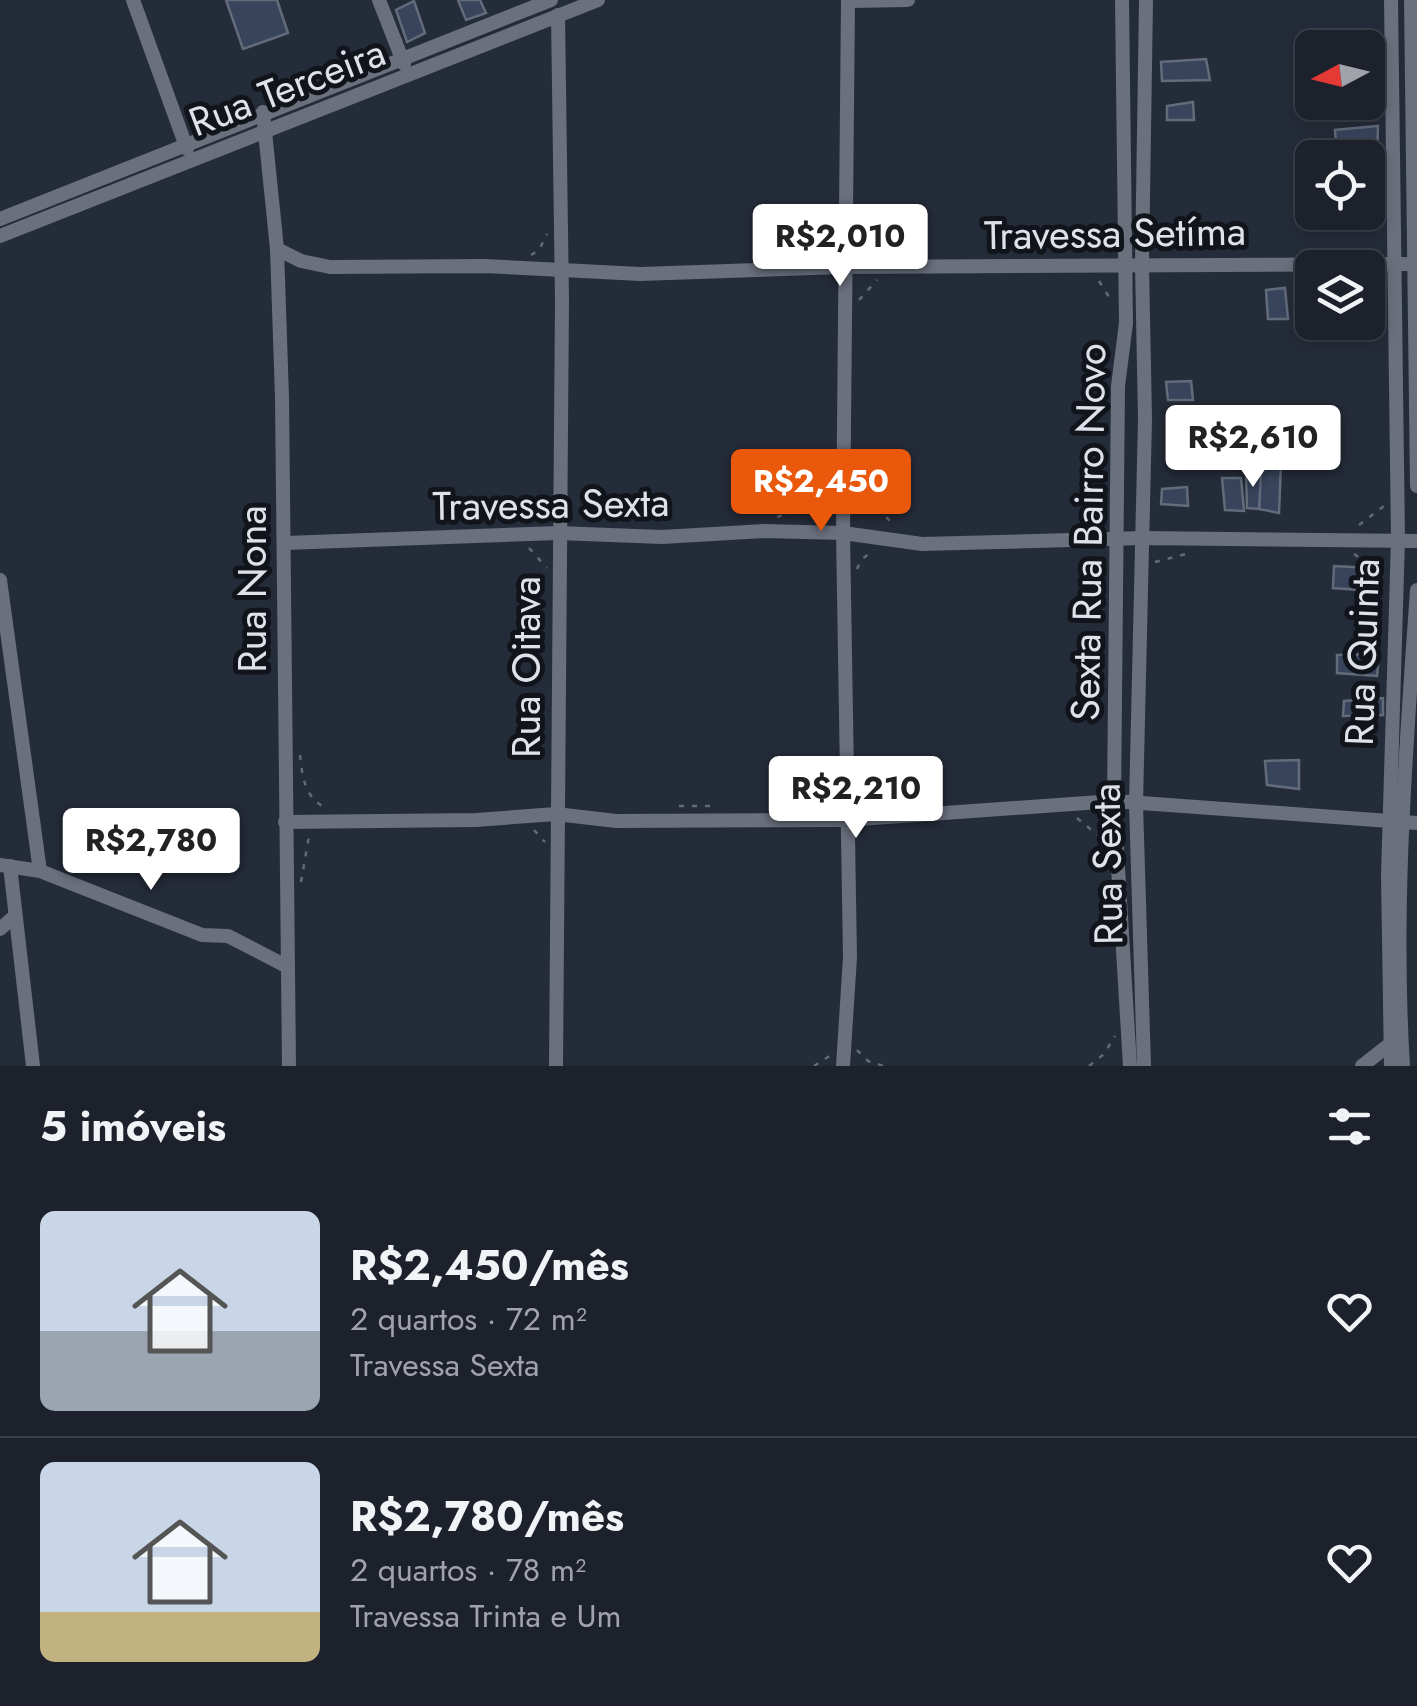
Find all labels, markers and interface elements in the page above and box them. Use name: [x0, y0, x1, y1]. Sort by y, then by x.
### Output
street label: Rua Terceira: [180, 23, 394, 151]
north arrow: [1295, 30, 1385, 120]
map controls: [1295, 30, 1385, 340]
button: locate: [1295, 140, 1385, 230]
street label: Travessa Setíma: [983, 202, 1247, 264]
pin: R$2,010: [748, 204, 932, 289]
text: R$2,010: [775, 213, 905, 259]
button: layers: [1295, 250, 1385, 340]
street label: Sexta Rua Bairro Novo: [1056, 343, 1120, 721]
pin: R$2,610: [1161, 405, 1345, 490]
text: R$2,610: [1188, 414, 1318, 460]
pin: R$2,450: [729, 449, 913, 534]
text: R$2,450: [753, 458, 889, 504]
street label: Travessa Sexta: [432, 473, 670, 535]
street label: Rua Nona: [223, 505, 281, 673]
street label: Rua Quinta: [1330, 557, 1394, 747]
street label: Rua Oitava: [497, 576, 555, 758]
pin: R$2,210: [764, 756, 948, 841]
text: R$2,210: [791, 765, 921, 811]
street label: Rua Sexta: [1077, 782, 1137, 946]
pin: R$2,780: [59, 808, 243, 893]
text: R$2,780: [85, 817, 217, 863]
text: 5 imóveis: [40, 1096, 226, 1157]
icon: filters: [1322, 1099, 1377, 1154]
text: R$2,450/mês: [350, 1235, 629, 1296]
icon: home: [120, 1251, 240, 1371]
icon: heart: [1322, 1284, 1377, 1339]
text: 2 quartos · 72 m²: [350, 1296, 587, 1342]
text: Travessa Sexta: [350, 1342, 539, 1388]
text: R$2,780/mês: [350, 1486, 624, 1547]
icon: home: [120, 1502, 240, 1622]
icon: heart: [1322, 1535, 1377, 1590]
text: 2 quartos · 78 m²: [350, 1547, 586, 1593]
text: Travessa Trinta e Um: [350, 1593, 622, 1639]

